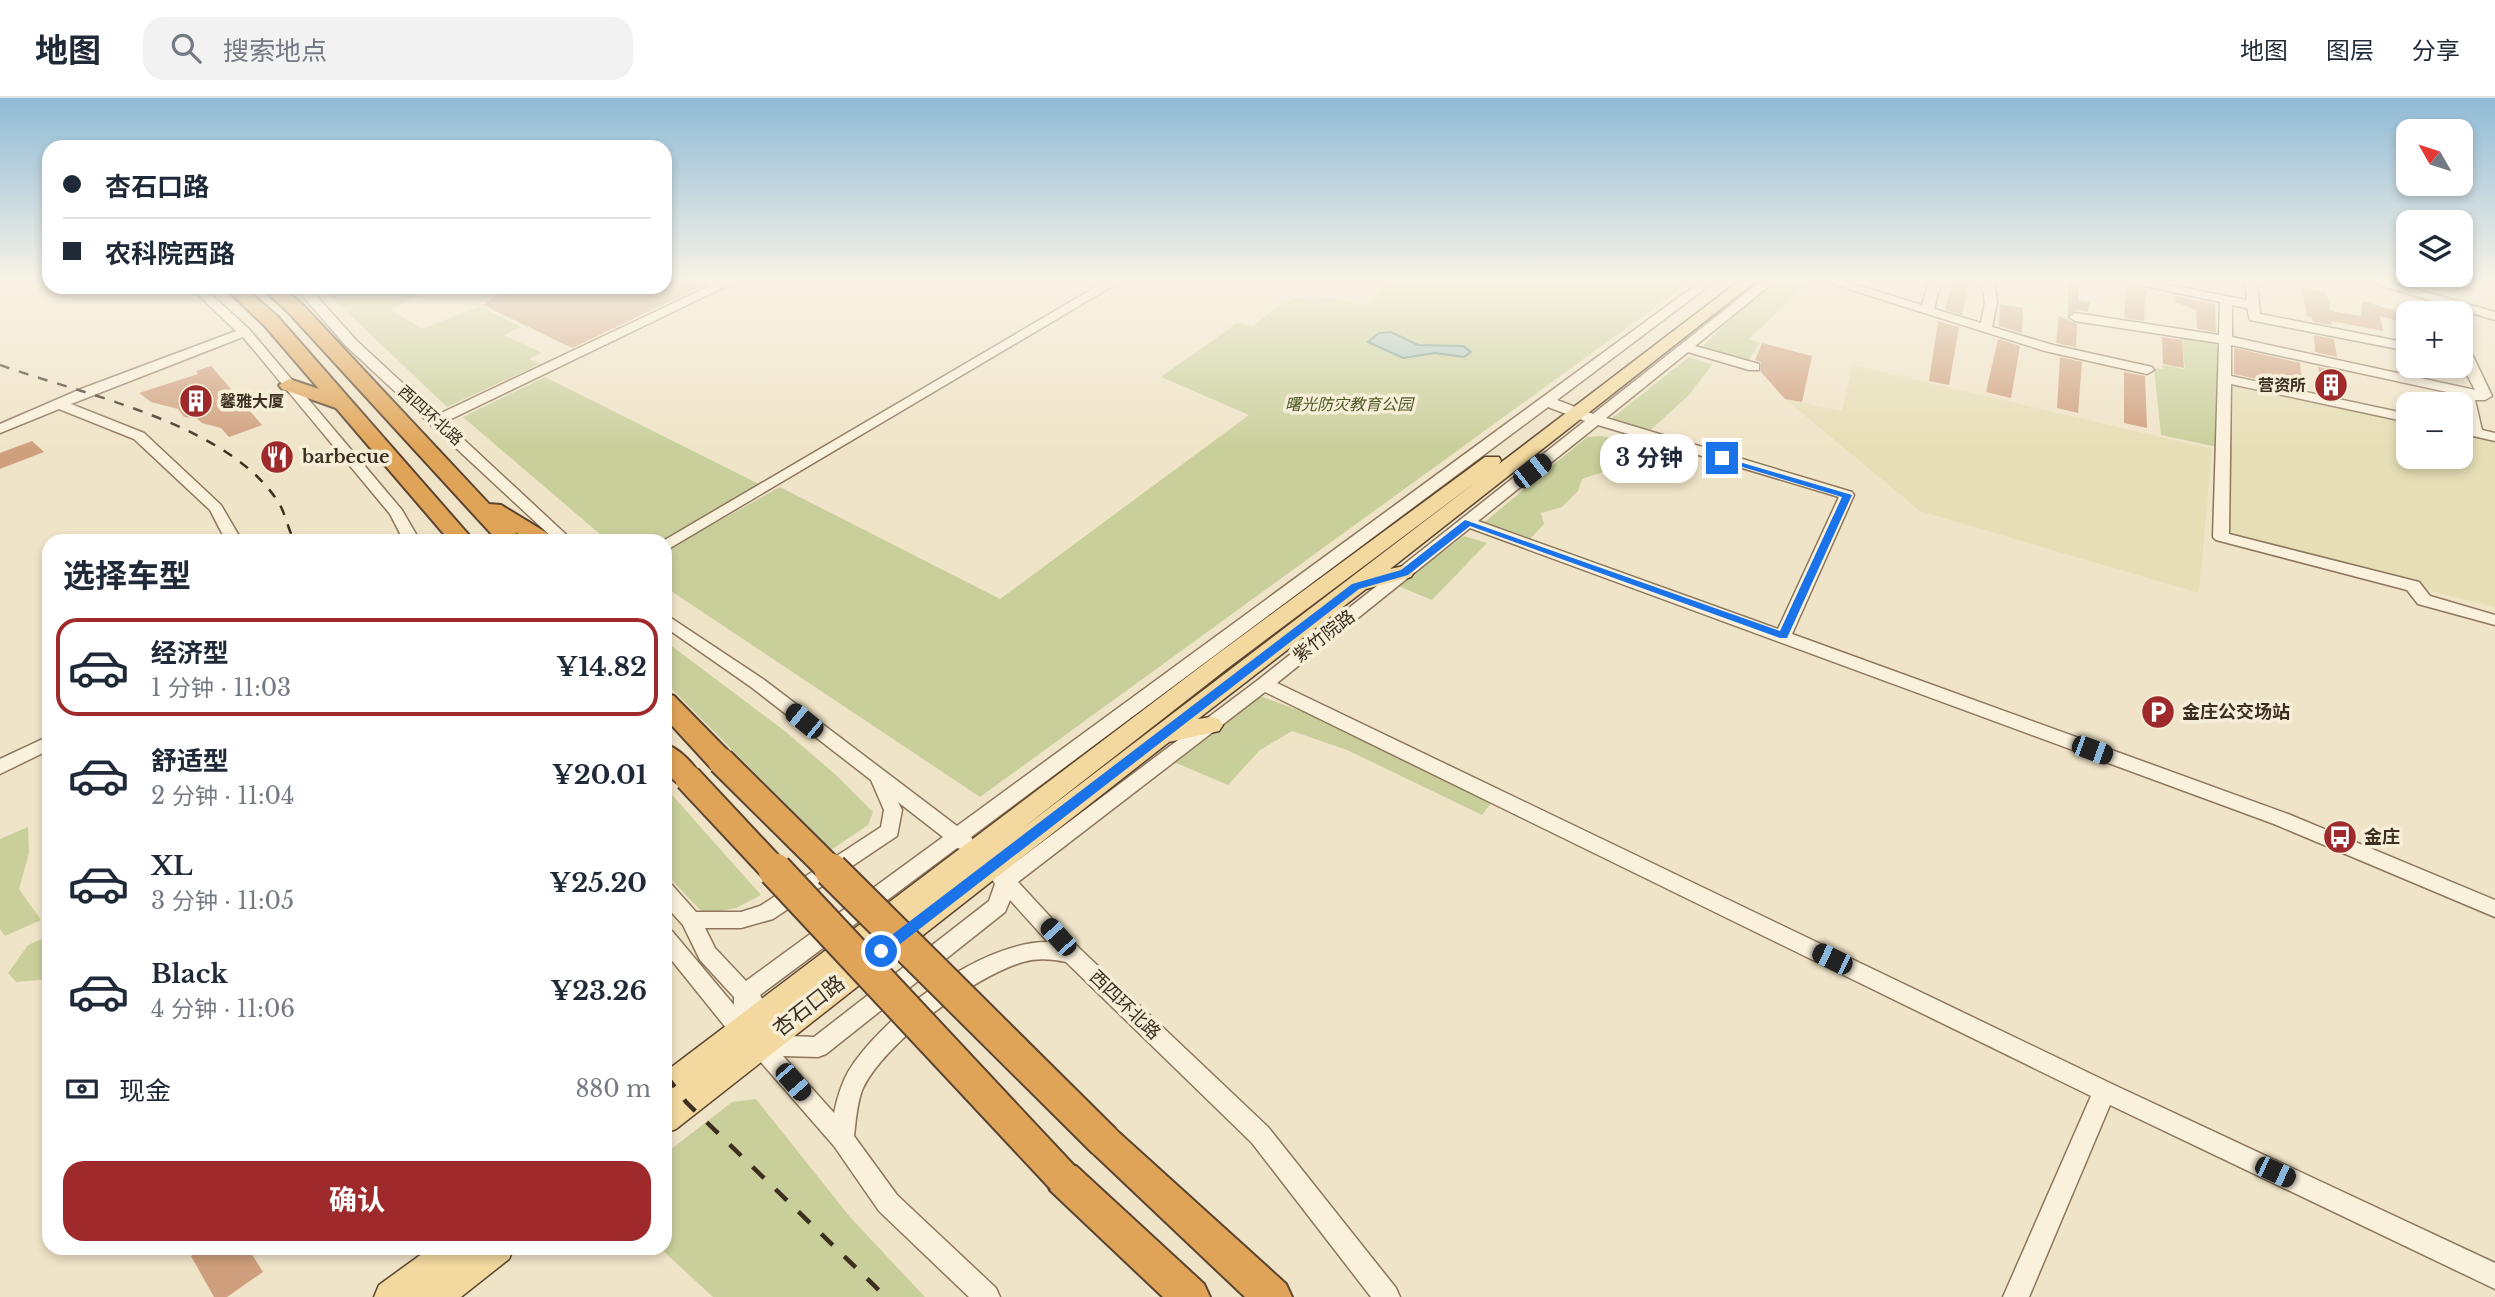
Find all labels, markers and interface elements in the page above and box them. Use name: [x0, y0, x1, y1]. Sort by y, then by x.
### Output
search box: [143, 17, 633, 80]
icon: search: [167, 29, 205, 67]
text: 地图: [35, 30, 101, 71]
text: 搜索地点: [223, 35, 327, 67]
text: 地图: [2240, 36, 2288, 65]
text: 图层: [2326, 36, 2374, 65]
text: 分享: [2412, 36, 2460, 65]
north arrow: [2396, 119, 2473, 196]
map controls: [2396, 119, 2473, 469]
text: 杏石口路: [105, 171, 209, 203]
button: layers: [2396, 210, 2473, 287]
text: 农科院西路: [105, 238, 235, 270]
button: +: [2396, 301, 2473, 378]
building icon: 营资所: [2312, 366, 2350, 404]
place label: 营资所: [2258, 375, 2306, 395]
street label: 西四环北路: [395, 381, 467, 449]
building icon: 馨雅大厦: [177, 382, 215, 420]
place label: 馨雅大厦: [220, 391, 284, 411]
button: −: [2396, 392, 2473, 469]
park label: 曙光防灾教育公园: [1285, 394, 1415, 414]
callout: 3 分钟: [1600, 434, 1698, 482]
restaurant icon: barbecue: [258, 438, 296, 476]
route end: [1706, 442, 1738, 474]
text: 3 分钟: [1616, 444, 1682, 472]
place label: barbecue: [301, 446, 390, 468]
car: [1509, 450, 1556, 492]
text: 选择车型: [63, 556, 191, 596]
street label: 紫竹院路: [1289, 605, 1359, 667]
icon: car: [67, 636, 130, 699]
text: 经济型: [151, 637, 229, 669]
text: ¥14.82: [556, 651, 647, 683]
text: 1 分钟 · 11:03: [151, 674, 291, 702]
parking icon: 金庄公交场站: [2139, 693, 2177, 731]
car: [782, 700, 827, 742]
place label: 金庄公交场站: [2182, 701, 2290, 723]
car: [2069, 733, 2116, 767]
icon: car: [67, 744, 130, 807]
text: 舒适型: [151, 745, 229, 777]
text: ¥20.01: [552, 759, 647, 791]
text: 2 分钟 · 11:04: [151, 782, 294, 810]
bus stop icon: 金庄: [2321, 818, 2359, 856]
place label: 金庄: [2364, 826, 2400, 848]
text: XL: [151, 850, 193, 882]
icon: car: [67, 852, 130, 915]
text: ¥25.20: [549, 867, 647, 899]
text: 3 分钟 · 11:05: [151, 887, 294, 915]
car: [1037, 914, 1080, 960]
route start: [865, 935, 897, 967]
car: [1809, 940, 1856, 978]
text: Black: [151, 958, 228, 990]
icon: car: [67, 960, 130, 1023]
street label: 西四环北路: [1085, 966, 1165, 1044]
street label: 杏石口路: [768, 970, 850, 1042]
text: ¥23.26: [550, 975, 647, 1007]
text: 4 分钟 · 11:06: [151, 995, 295, 1023]
car: [772, 1059, 815, 1105]
icon: cash: [63, 1070, 101, 1108]
text: 现金: [119, 1075, 171, 1107]
text: 880 m: [575, 1075, 651, 1103]
car: [2252, 1154, 2299, 1190]
button: 确认: [63, 1161, 651, 1241]

